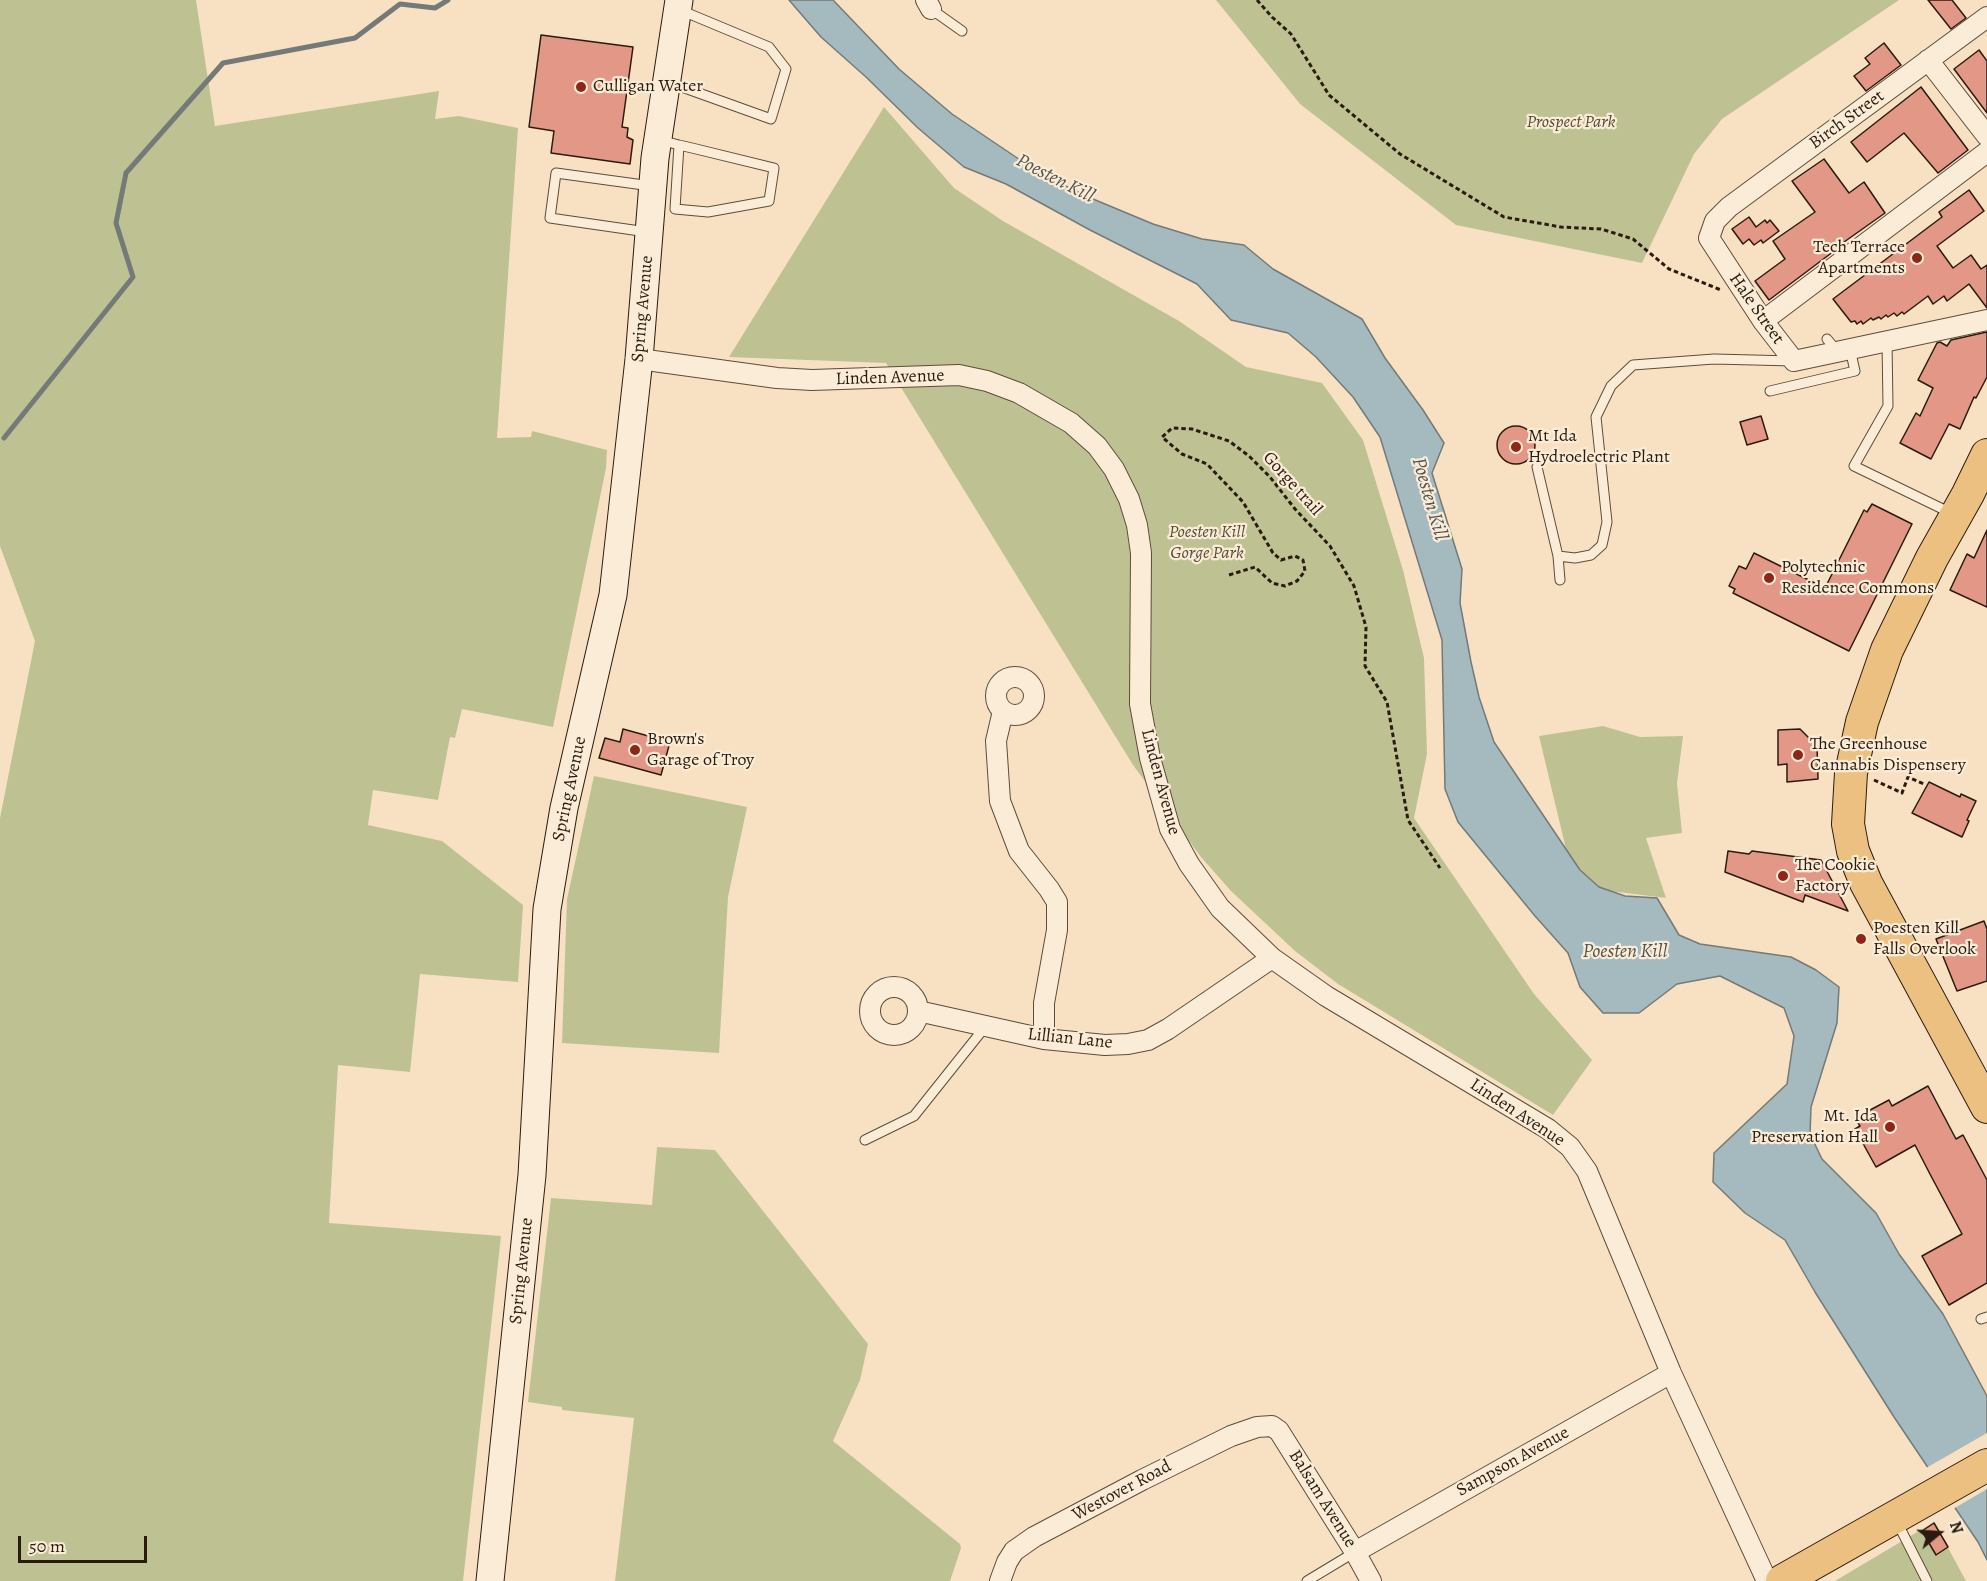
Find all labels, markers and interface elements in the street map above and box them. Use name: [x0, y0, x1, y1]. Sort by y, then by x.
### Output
place label: Culligan Water: [593, 76, 703, 98]
marker: Culligan Water: [574, 80, 588, 94]
street label: Birch Street: [1805, 86, 1889, 154]
park label: Prospect Park: [1526, 112, 1616, 134]
water label: Poesten Kill: [1012, 149, 1098, 209]
place label: Tech Terrace Apartments: [1813, 237, 1905, 280]
marker: Tech Terrace Apartments: [1910, 251, 1924, 265]
street label: Spring Avenue: [628, 255, 658, 363]
street label: Hale Street: [1724, 269, 1788, 349]
street label: Linden Avenue: [835, 365, 945, 391]
place label: Mt Ida Hydroelectric Plant: [1528, 426, 1670, 468]
marker: Mt Ida Hydroelectric Plant: [1509, 440, 1523, 454]
street label: Gorge trail: [1258, 448, 1326, 520]
water label: Poesten Kill: [1406, 455, 1452, 543]
park label: Poesten Kill Gorge Park: [1169, 522, 1245, 564]
place label: Polytechnic Residence Commons: [1781, 557, 1934, 600]
marker: Polytechnic Residence Commons: [1762, 571, 1776, 585]
street label: Linden Avenue: [1135, 727, 1185, 837]
place label: Brown's Garage of Troy: [647, 729, 754, 771]
street label: Spring Avenue: [548, 734, 592, 844]
place label: The Greenhouse Cannabis Dispensery: [1810, 734, 1966, 777]
marker: Brown's Garage of Troy: [628, 743, 642, 757]
marker: The Greenhouse Cannabis Dispensery: [1791, 748, 1805, 762]
place label: The Cookie Factory: [1795, 855, 1875, 898]
marker: The Cookie Factory: [1776, 869, 1790, 883]
place label: Poesten Kill Falls Overlook: [1873, 918, 1976, 960]
marker: Poesten Kill Falls Overlook: [1854, 932, 1868, 946]
water label: Poesten Kill: [1582, 940, 1668, 964]
street label: Lillian Lane: [1026, 1024, 1114, 1054]
street label: Linden Avenue: [1465, 1074, 1569, 1152]
place label: Mt. Ida Preservation Hall: [1751, 1106, 1878, 1148]
marker: Mt. Ida Preservation Hall: [1883, 1120, 1897, 1134]
street label: Spring Avenue: [506, 1217, 538, 1325]
street label: Sampson Avenue: [1453, 1422, 1573, 1502]
street label: Balsam Avenue: [1283, 1446, 1361, 1552]
street label: Westover Road: [1069, 1456, 1175, 1526]
north arrow: [1909, 1503, 1969, 1563]
text: N: [1944, 1518, 1968, 1536]
scale bar: [21, 1524, 150, 1562]
text: 50 m: [29, 1534, 65, 1558]

